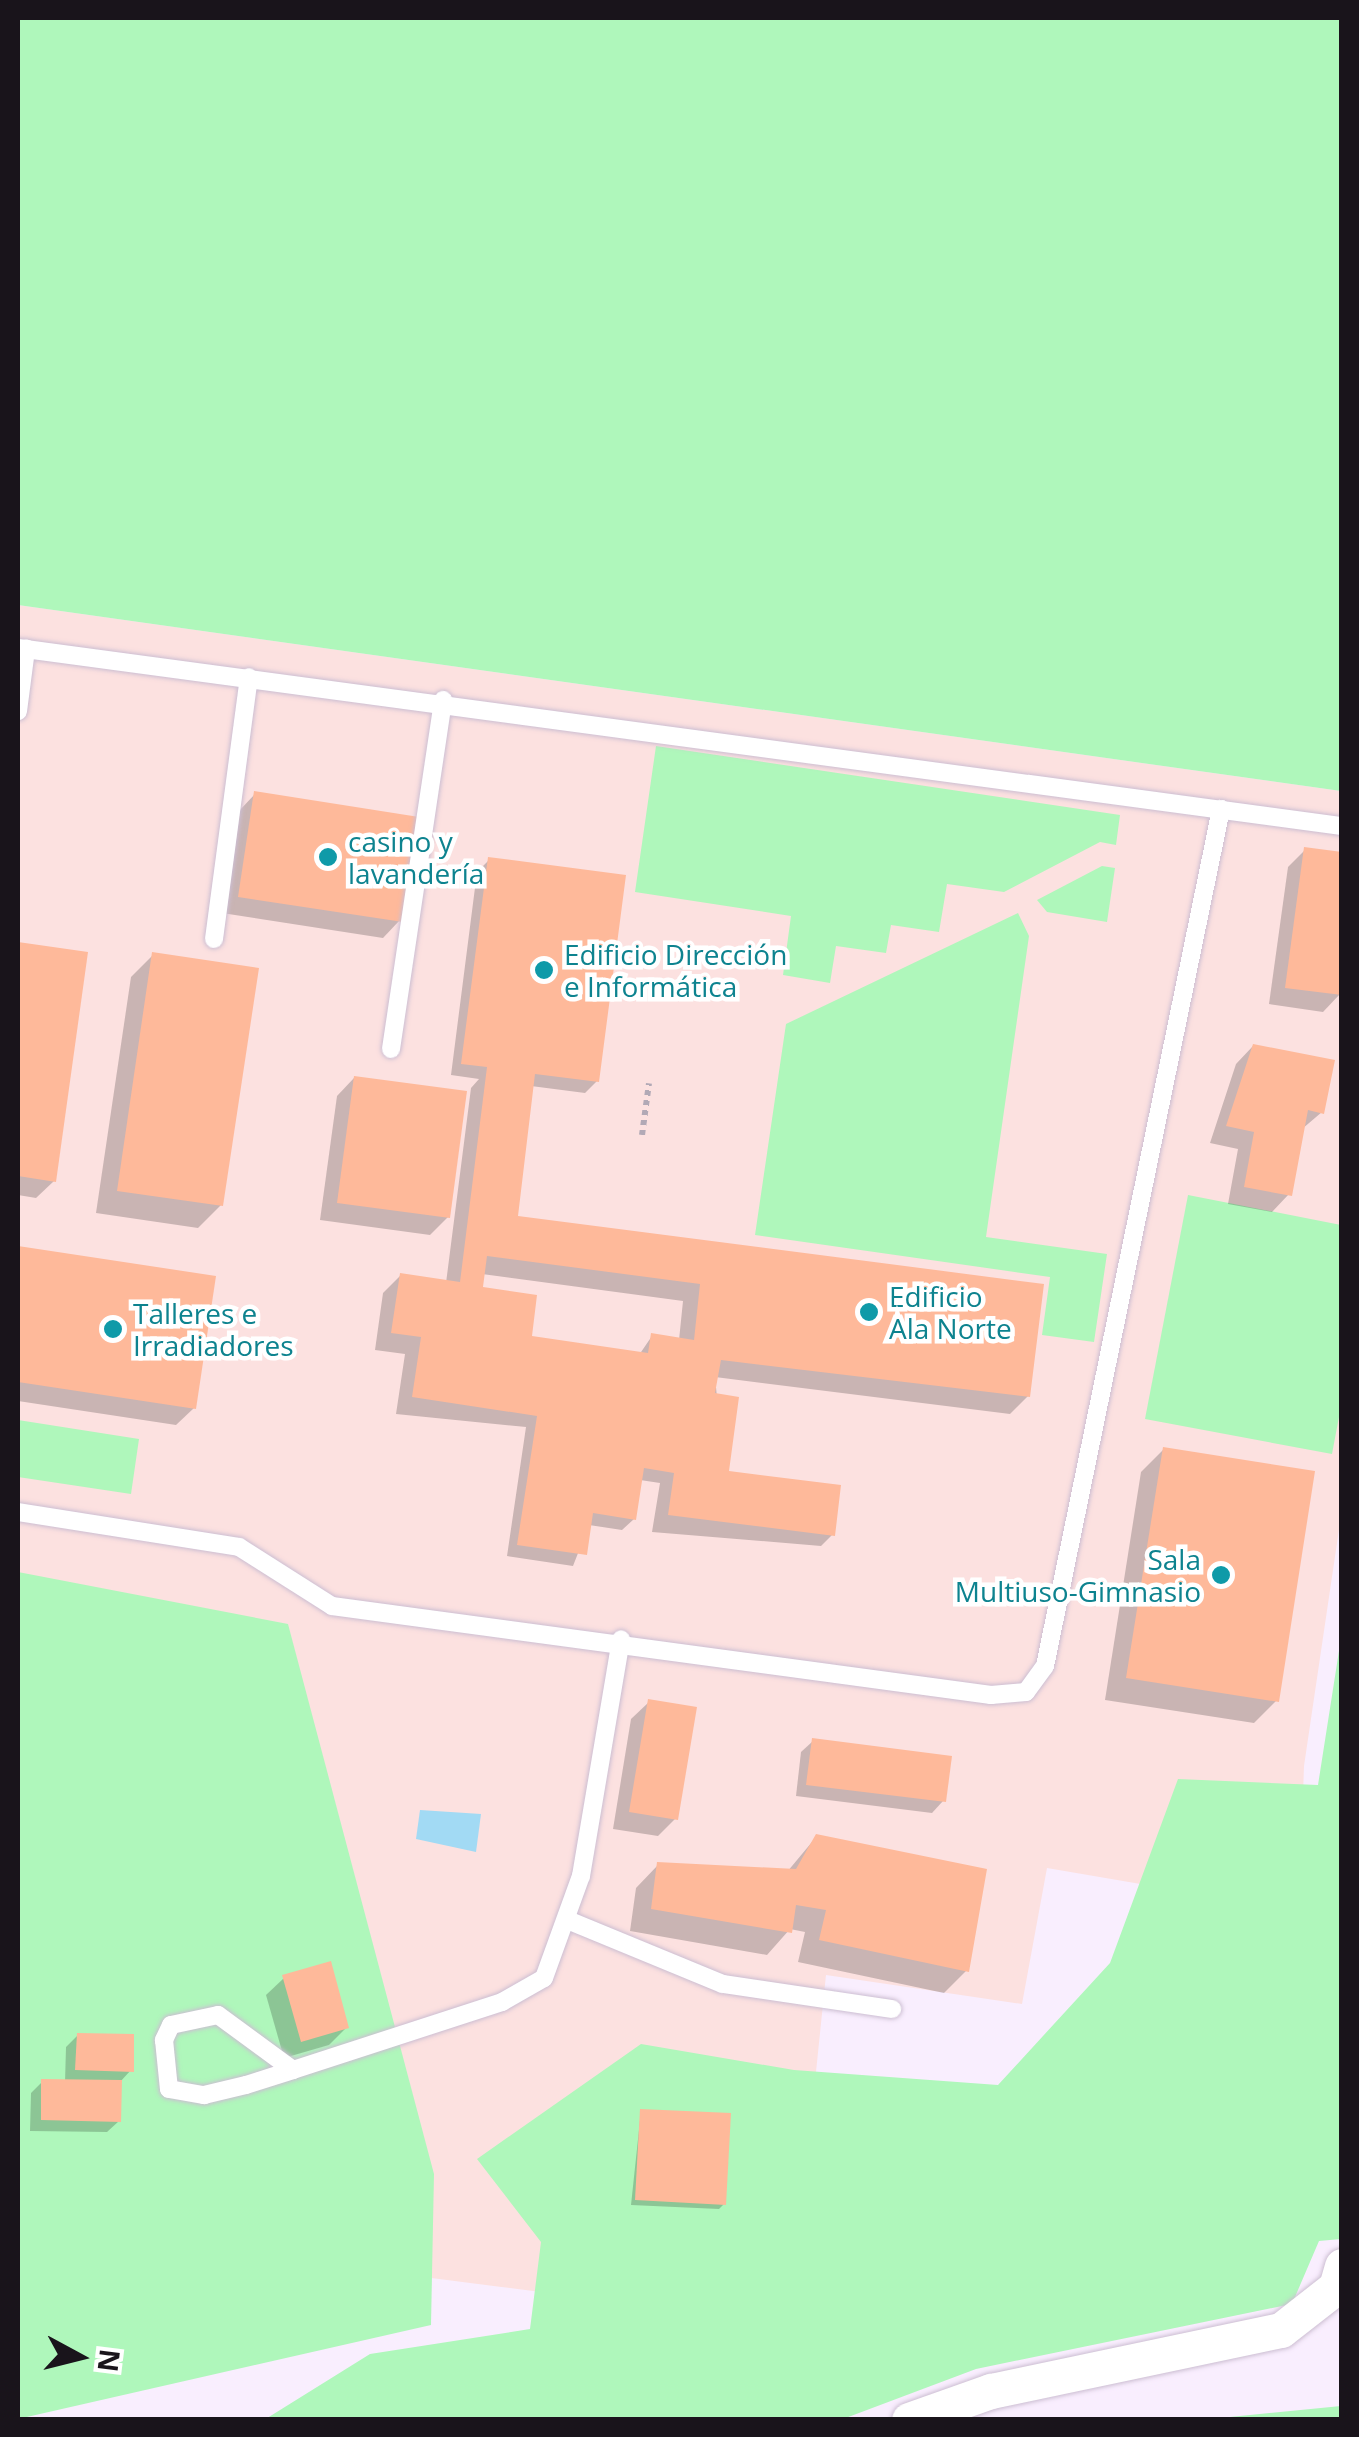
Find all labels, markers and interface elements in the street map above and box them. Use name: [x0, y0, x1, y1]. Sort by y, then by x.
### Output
place label: casino y lavandería: [348, 824, 484, 890]
marker: casino y lavandería: [317, 846, 339, 868]
place label: Edificio Dirección e Informática: [564, 937, 787, 1003]
marker: Edificio Dirección e Informática: [533, 959, 555, 981]
place label: Edificio Ala Norte: [889, 1279, 1012, 1345]
place label: Talleres e Irradiadores: [133, 1296, 294, 1362]
marker: Edificio Ala Norte: [858, 1301, 880, 1323]
marker: Talleres e Irradiadores: [102, 1318, 124, 1340]
place label: Sala Multiuso-Gimnasio: [955, 1542, 1201, 1608]
marker: Sala Multiuso-Gimnasio: [1210, 1564, 1232, 1586]
north arrow: [30, 2307, 130, 2407]
text: N: [90, 2347, 130, 2374]

